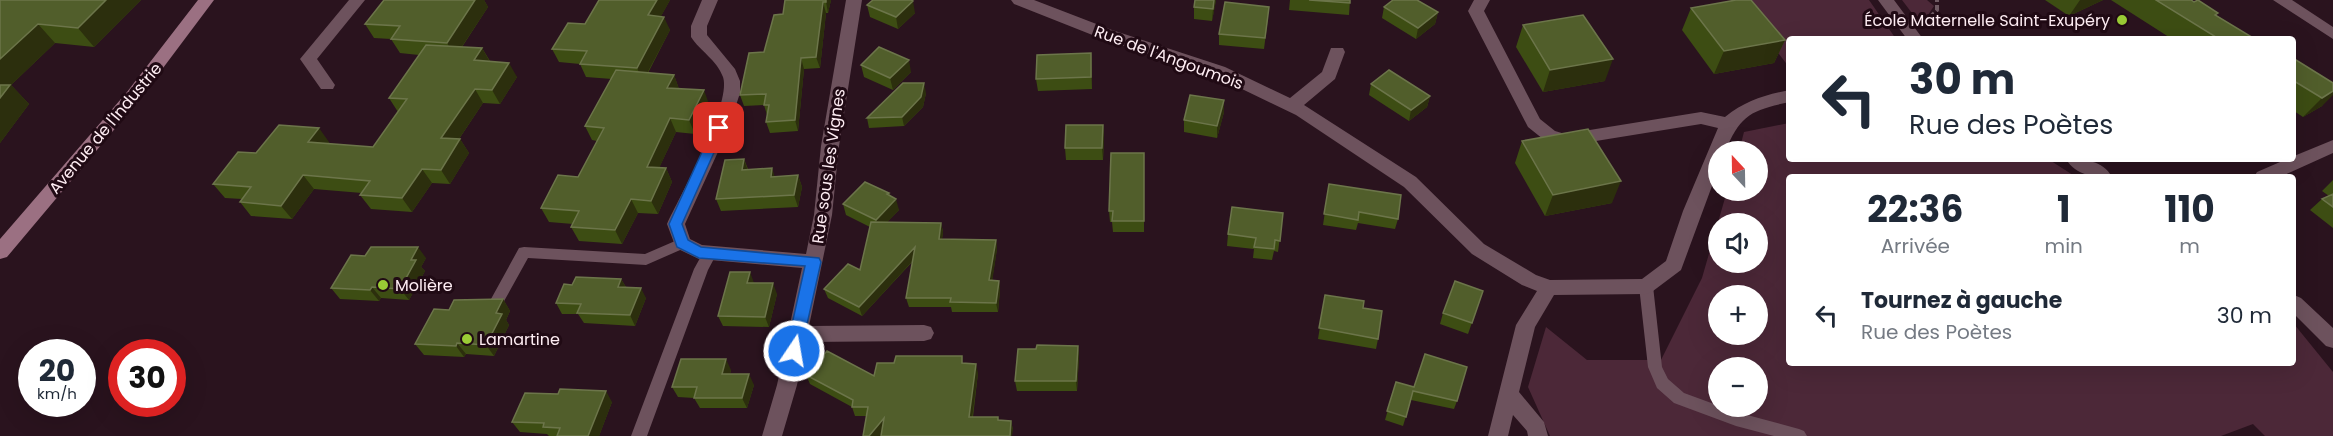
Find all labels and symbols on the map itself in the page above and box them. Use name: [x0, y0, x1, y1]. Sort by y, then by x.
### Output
place label: École Maternelle Saint-Exupéry: [1864, 9, 2110, 32]
marker: École Maternelle Saint-Exupéry: [2115, 13, 2129, 27]
street label: Rue de l'Angoumois: [1091, 20, 1247, 95]
street label: Avenue de l'Industrie: [44, 58, 167, 199]
street label: Rue sous les Vignes: [806, 87, 851, 245]
pin: [693, 102, 744, 153]
north arrow: [1708, 141, 1768, 201]
place label: Molière: [395, 274, 453, 297]
marker: Molière: [376, 278, 390, 292]
position arrow: [762, 319, 826, 383]
place label: Lamartine: [479, 328, 560, 351]
marker: Lamartine: [460, 332, 474, 346]
speed limit sign: 30: [108, 339, 186, 417]

